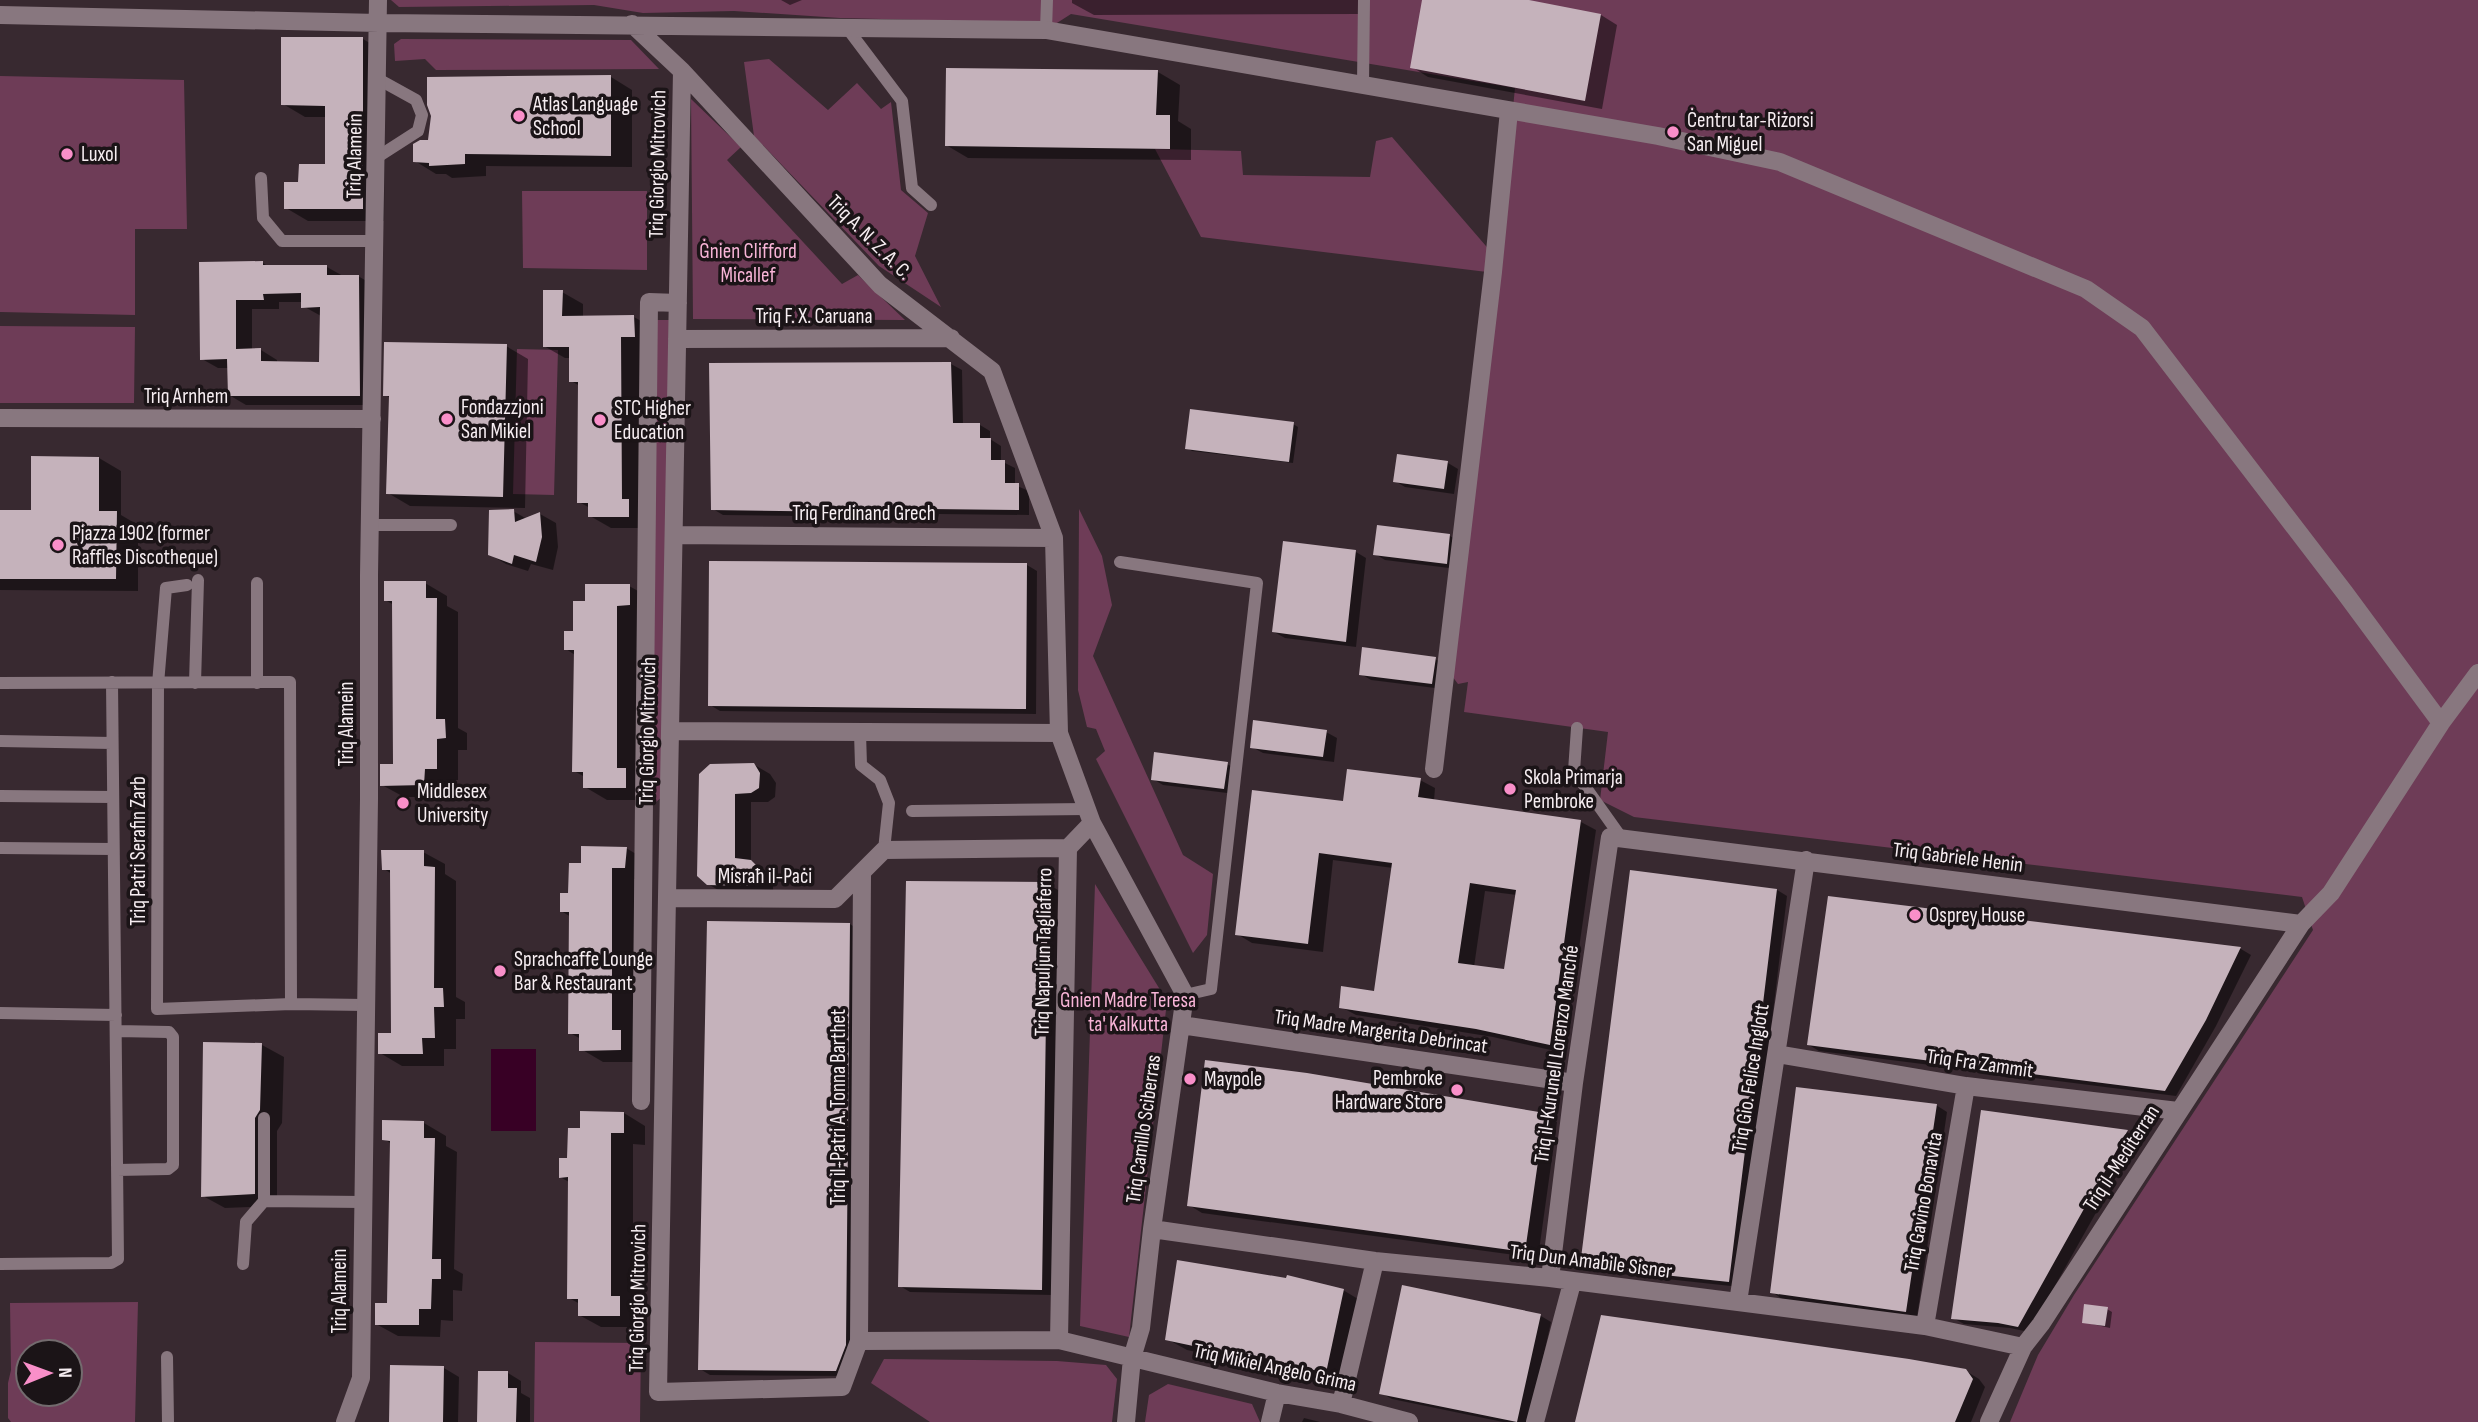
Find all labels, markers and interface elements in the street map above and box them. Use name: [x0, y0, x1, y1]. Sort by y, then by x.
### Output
street label: Triq Giorgio Mitrovich: [644, 90, 671, 238]
place label: Atlas Language School: [532, 92, 638, 141]
marker: Atlas Language School: [511, 108, 527, 124]
place label: Ċentru tar-Riżorsi San Miguel: [1687, 108, 1814, 157]
street label: Triq Alamein: [341, 113, 368, 199]
marker: Ċentru tar-Riżorsi San Miguel: [1665, 124, 1681, 140]
place label: Luxol: [81, 142, 118, 167]
marker: Luxol: [59, 146, 75, 162]
street label: Triq A. N. Z. A. C.: [822, 190, 917, 285]
park label: Ġnien Clifford Micallef: [699, 239, 797, 288]
street label: Triq F. X. Caruana: [755, 304, 873, 329]
street label: Triq Arnhem: [144, 384, 228, 409]
place label: Fondazzjoni San Mikiel: [461, 395, 544, 444]
place label: STC Higher Education: [614, 396, 691, 445]
marker: Fondazzjoni San Mikiel: [439, 411, 455, 427]
marker: STC Higher Education: [592, 412, 608, 428]
street label: Triq Ferdinand Grech: [792, 501, 936, 526]
place label: Pjazza 1902 (former Raffles Discotheque): [72, 521, 218, 570]
marker: Pjazza 1902 (former Raffles Discotheque): [50, 537, 66, 553]
street label: Triq Giorgio Mitrovich: [634, 657, 661, 805]
street label: Triq Alamein: [334, 681, 359, 767]
place label: Skola Primarja Pembroke: [1524, 765, 1623, 814]
street label: Triq Patri Serafin Zarb: [126, 776, 151, 926]
place label: Middlesex University: [417, 779, 488, 828]
marker: Skola Primarja Pembroke: [1502, 781, 1518, 797]
marker: Middlesex University: [395, 795, 411, 811]
street label: Triq Gabriele Henin: [1891, 837, 2025, 878]
street label: Misraħ il-Paċi: [718, 864, 812, 889]
street label: Triq Napuljun Tagliaferro: [1030, 867, 1057, 1037]
place label: Osprey House: [1929, 903, 2025, 928]
marker: Osprey House: [1907, 907, 1923, 923]
street label: Triq il-Kurunell Lorenzo Manché: [1529, 943, 1584, 1165]
place label: Sprachcaffe Lounge Bar & Restaurant: [514, 947, 653, 996]
marker: Sprachcaffe Lounge Bar & Restaurant: [492, 963, 508, 979]
park label: Ġnien Madre Teresa ta' Kalkutta: [1060, 988, 1196, 1037]
street label: Triq Gio. Felice Inglott: [1726, 1002, 1775, 1154]
street label: Triq Madre Margerita Debrincat: [1273, 1004, 1489, 1059]
street label: Triq il-Patri A. Tonna Barthet: [826, 1009, 851, 1205]
street label: Triq Fra Zammit: [1925, 1044, 2035, 1083]
street label: Triq Camillo Sciberras: [1121, 1053, 1166, 1205]
place label: Pembroke Hardware Store: [1335, 1066, 1443, 1115]
place label: Maypole: [1204, 1067, 1262, 1092]
marker: Maypole: [1182, 1071, 1198, 1087]
marker: Pembroke Hardware Store: [1449, 1082, 1465, 1098]
street label: Triq il-Mediterran: [2078, 1100, 2165, 1216]
street label: Triq Gavino Bonavita: [1899, 1130, 1948, 1274]
street label: Triq Giorgio Mitrovich: [624, 1224, 651, 1372]
street label: Triq Dun Amabile Sisner: [1508, 1239, 1674, 1284]
street label: Triq Alamein: [327, 1248, 352, 1334]
north arrow: [14, 1338, 84, 1408]
street label: Triq Mikiel Angelo Grima: [1191, 1338, 1359, 1397]
text: N: [53, 1367, 76, 1378]

